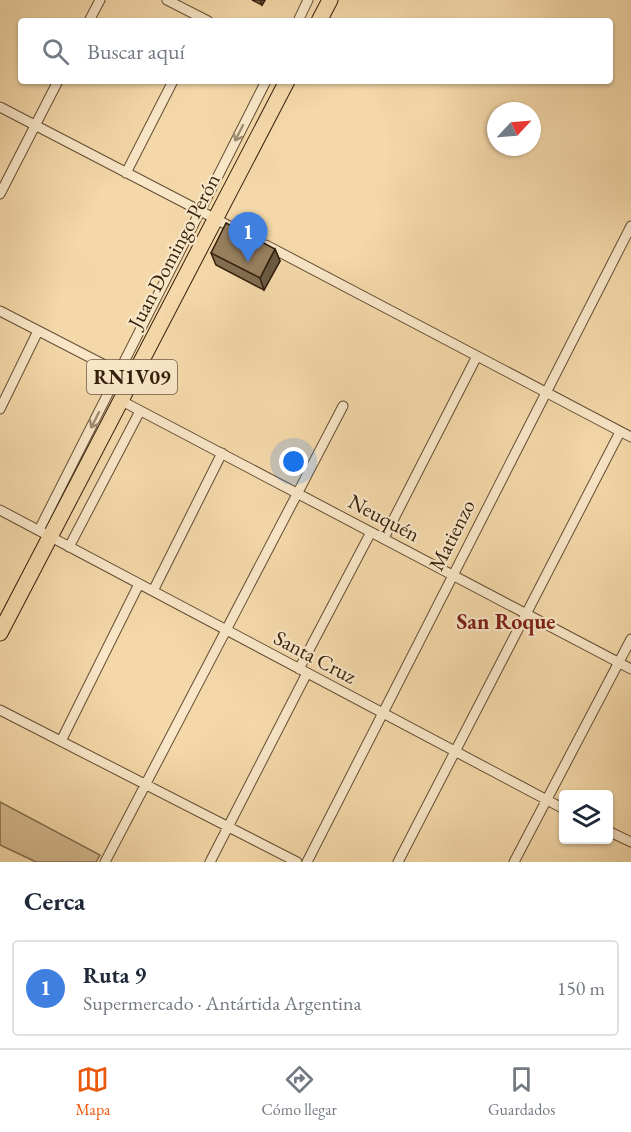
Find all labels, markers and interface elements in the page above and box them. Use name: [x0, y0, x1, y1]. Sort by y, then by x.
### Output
search box: [18, 18, 613, 84]
icon: search: [39, 35, 72, 68]
text: Buscar aquí: [87, 37, 185, 66]
north arrow: [487, 102, 541, 156]
one-way arrow: [233, 124, 245, 141]
street label: Juan Domingo Perón: [120, 169, 226, 335]
pin: 1: [228, 212, 268, 262]
road number: RN1V09: [87, 360, 177, 394]
one-way arrow: [89, 411, 101, 429]
your location: [279, 447, 308, 476]
street label: Neuquén: [344, 488, 425, 548]
street label: Matienzo: [422, 495, 481, 575]
district label: San Roque: [456, 607, 556, 636]
street label: Santa Cruz: [269, 624, 361, 689]
map controls: [559, 790, 613, 844]
button: layers: [559, 790, 613, 844]
text: Cerca: [24, 884, 85, 918]
text: Ruta 9: [83, 961, 146, 990]
text: 1: [40, 975, 51, 1001]
text: 150 m: [557, 975, 605, 1001]
text: Supermercado · Antártida Argentina: [83, 990, 362, 1016]
tab: Mapa: [76, 1063, 110, 1120]
tab: Cómo llegar: [261, 1063, 337, 1120]
tab: Guardados: [488, 1063, 555, 1120]

